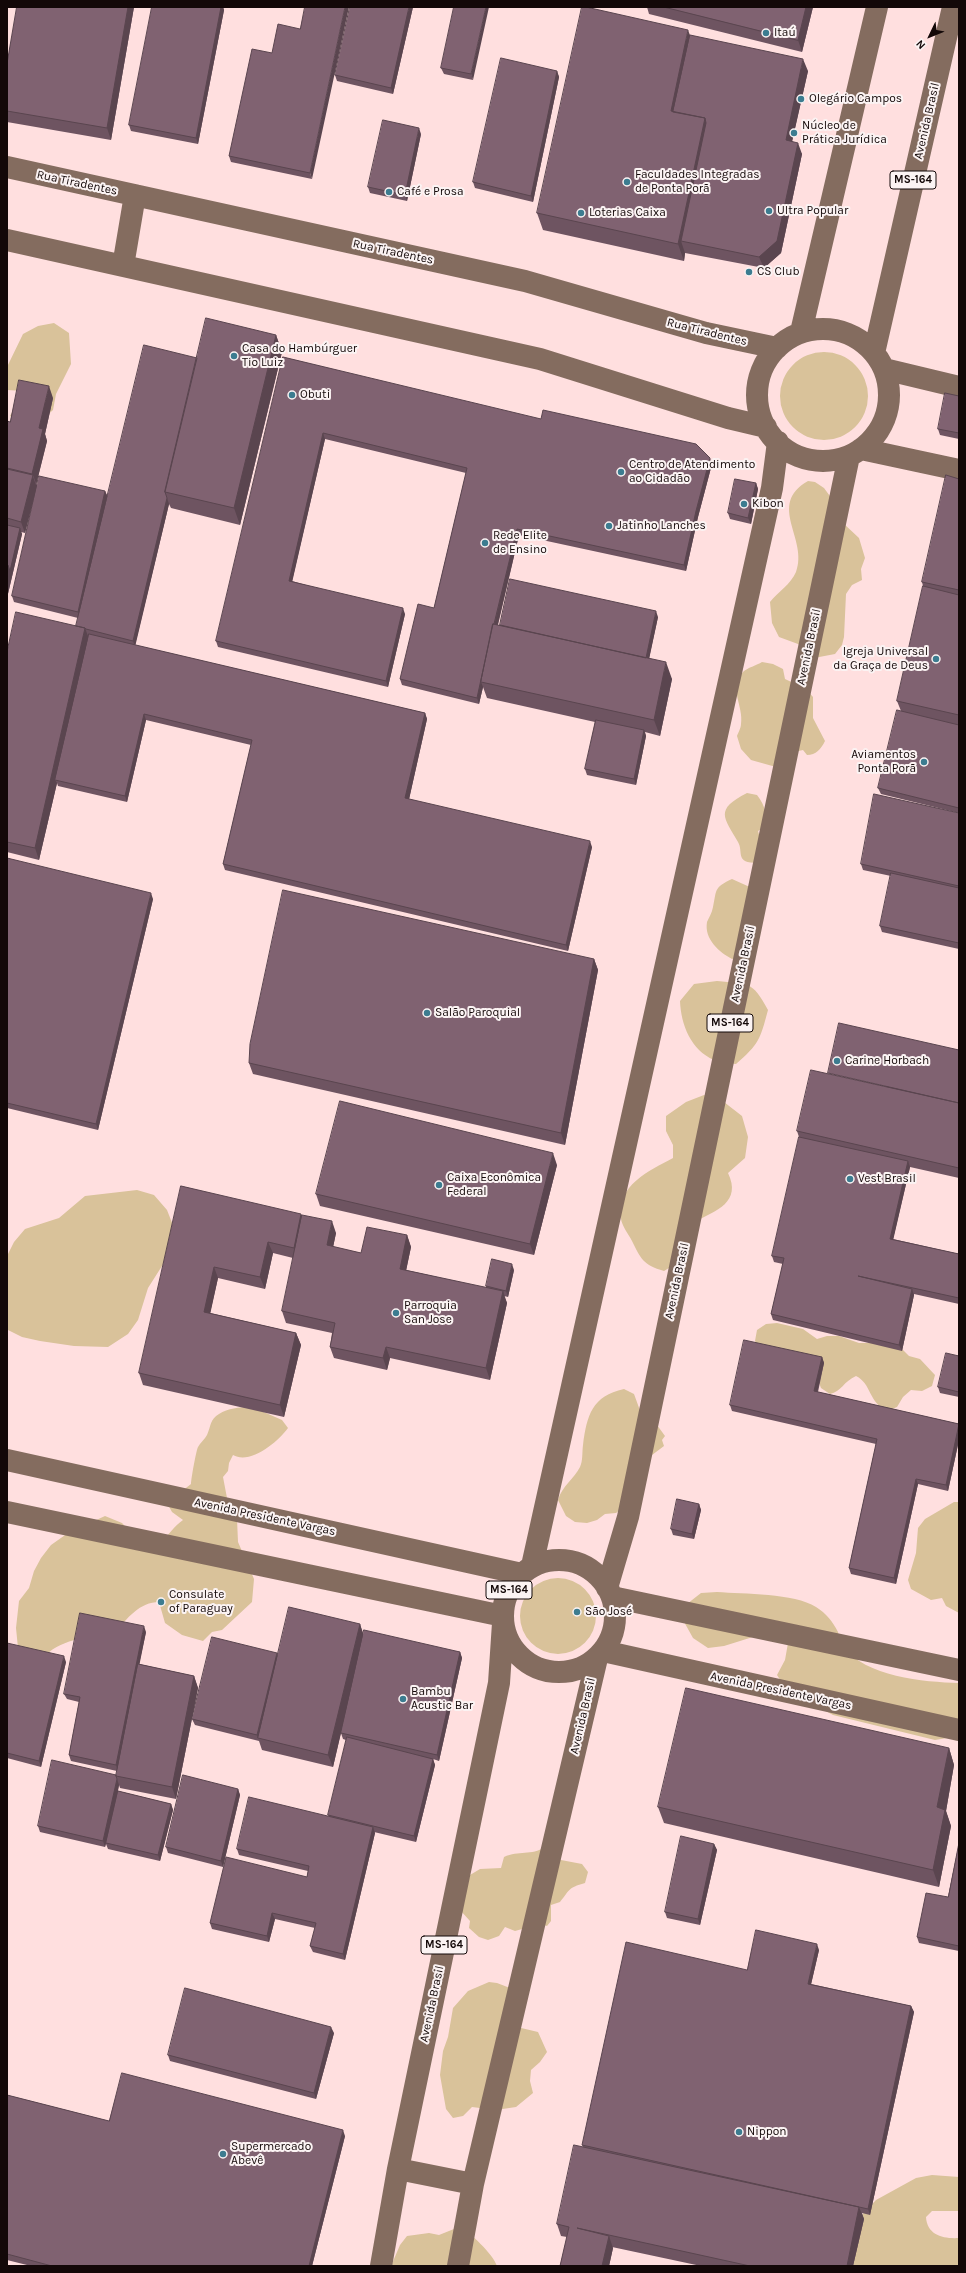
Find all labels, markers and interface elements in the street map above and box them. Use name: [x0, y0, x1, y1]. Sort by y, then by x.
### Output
north arrow: [910, 16, 950, 56]
place label: Itaú: [774, 26, 796, 40]
marker: Itaú: [761, 28, 771, 38]
text: N: [913, 37, 928, 52]
street label: Avenida Brasil: [911, 81, 943, 161]
place label: Olegário Campos: [809, 92, 902, 106]
marker: Olegário Campos: [796, 94, 806, 104]
place label: Núcleo de Prática Jurídica: [802, 119, 887, 147]
marker: Núcleo de Prática Jurídica: [789, 128, 799, 138]
street label: Rua Tiradentes: [35, 167, 119, 199]
place label: Faculdades Integradas de Ponta Porã: [635, 168, 760, 196]
road number: MS-164: [890, 171, 936, 189]
marker: Faculdades Integradas de Ponta Porã: [622, 177, 632, 187]
place label: Café e Prosa: [397, 185, 464, 199]
marker: Café e Prosa: [384, 187, 394, 197]
place label: Ultra Popular: [777, 204, 848, 218]
place label: Loterias Caixa: [589, 206, 666, 220]
marker: Ultra Popular: [764, 206, 774, 216]
marker: Loterias Caixa: [576, 208, 586, 218]
street label: Rua Tiradentes: [351, 236, 435, 268]
place label: CS Club: [757, 265, 800, 279]
marker: CS Club: [744, 267, 754, 277]
street label: Rua Tiradentes: [665, 315, 749, 349]
place label: Casa do Hambúrguer Tio Luiz: [242, 342, 357, 370]
marker: Casa do Hambúrguer Tio Luiz: [229, 351, 239, 361]
place label: Obuti: [300, 388, 330, 402]
marker: Obuti: [287, 390, 297, 400]
place label: Centro de Atendimento ao Cidadão: [629, 458, 755, 486]
marker: Centro de Atendimento ao Cidadão: [616, 467, 626, 477]
place label: Kibon: [752, 497, 784, 511]
marker: Kibon: [739, 499, 749, 509]
place label: Jatinho Lanches: [617, 519, 706, 533]
marker: Jatinho Lanches: [604, 521, 614, 531]
place label: Rede Elite de Ensino: [493, 529, 547, 557]
marker: Rede Elite de Ensino: [480, 538, 490, 548]
street label: Avenida Brasil: [794, 607, 824, 687]
place label: Igreja Universal da Graça de Deus: [833, 645, 928, 673]
marker: Igreja Universal da Graça de Deus: [931, 654, 941, 664]
place label: Aviamentos Ponta Porã: [851, 748, 916, 776]
marker: Aviamentos Ponta Porã: [919, 757, 929, 767]
street label: Avenida Brasil: [728, 924, 758, 1004]
place label: Salão Paroquial: [435, 1006, 520, 1020]
marker: Salão Paroquial: [422, 1008, 432, 1018]
road number: MS-164: [707, 1014, 753, 1032]
place label: Carine Horbach: [845, 1054, 929, 1068]
marker: Carine Horbach: [832, 1056, 842, 1066]
place label: Caixa Econômica Federal: [447, 1171, 541, 1199]
place label: Vest Brasil: [858, 1172, 916, 1186]
marker: Vest Brasil: [845, 1174, 855, 1184]
marker: Caixa Econômica Federal: [434, 1180, 444, 1190]
street label: Avenida Brasil: [662, 1241, 692, 1321]
place label: Parroquia San Jose: [404, 1299, 457, 1327]
marker: Parroquia San Jose: [391, 1308, 401, 1318]
street label: Avenida Presidente Vargas: [193, 1495, 337, 1539]
road number: MS-164: [486, 1581, 532, 1599]
place label: Consulate of Paraguay: [169, 1588, 233, 1616]
marker: Consulate of Paraguay: [156, 1597, 166, 1607]
place label: São José: [585, 1605, 632, 1619]
marker: São José: [572, 1607, 582, 1617]
street label: Avenida Presidente Vargas: [709, 1669, 853, 1713]
street label: Avenida Brasil: [567, 1676, 599, 1756]
place label: Bambu Acustic Bar: [411, 1685, 473, 1713]
marker: Bambu Acustic Bar: [398, 1694, 408, 1704]
road number: MS-164: [421, 1936, 467, 1954]
street label: Avenida Brasil: [417, 1964, 447, 2044]
place label: Nippon: [747, 2125, 787, 2139]
marker: Nippon: [734, 2127, 744, 2137]
place label: Supermercado Abevê: [231, 2140, 311, 2168]
marker: Supermercado Abevê: [218, 2149, 228, 2159]

